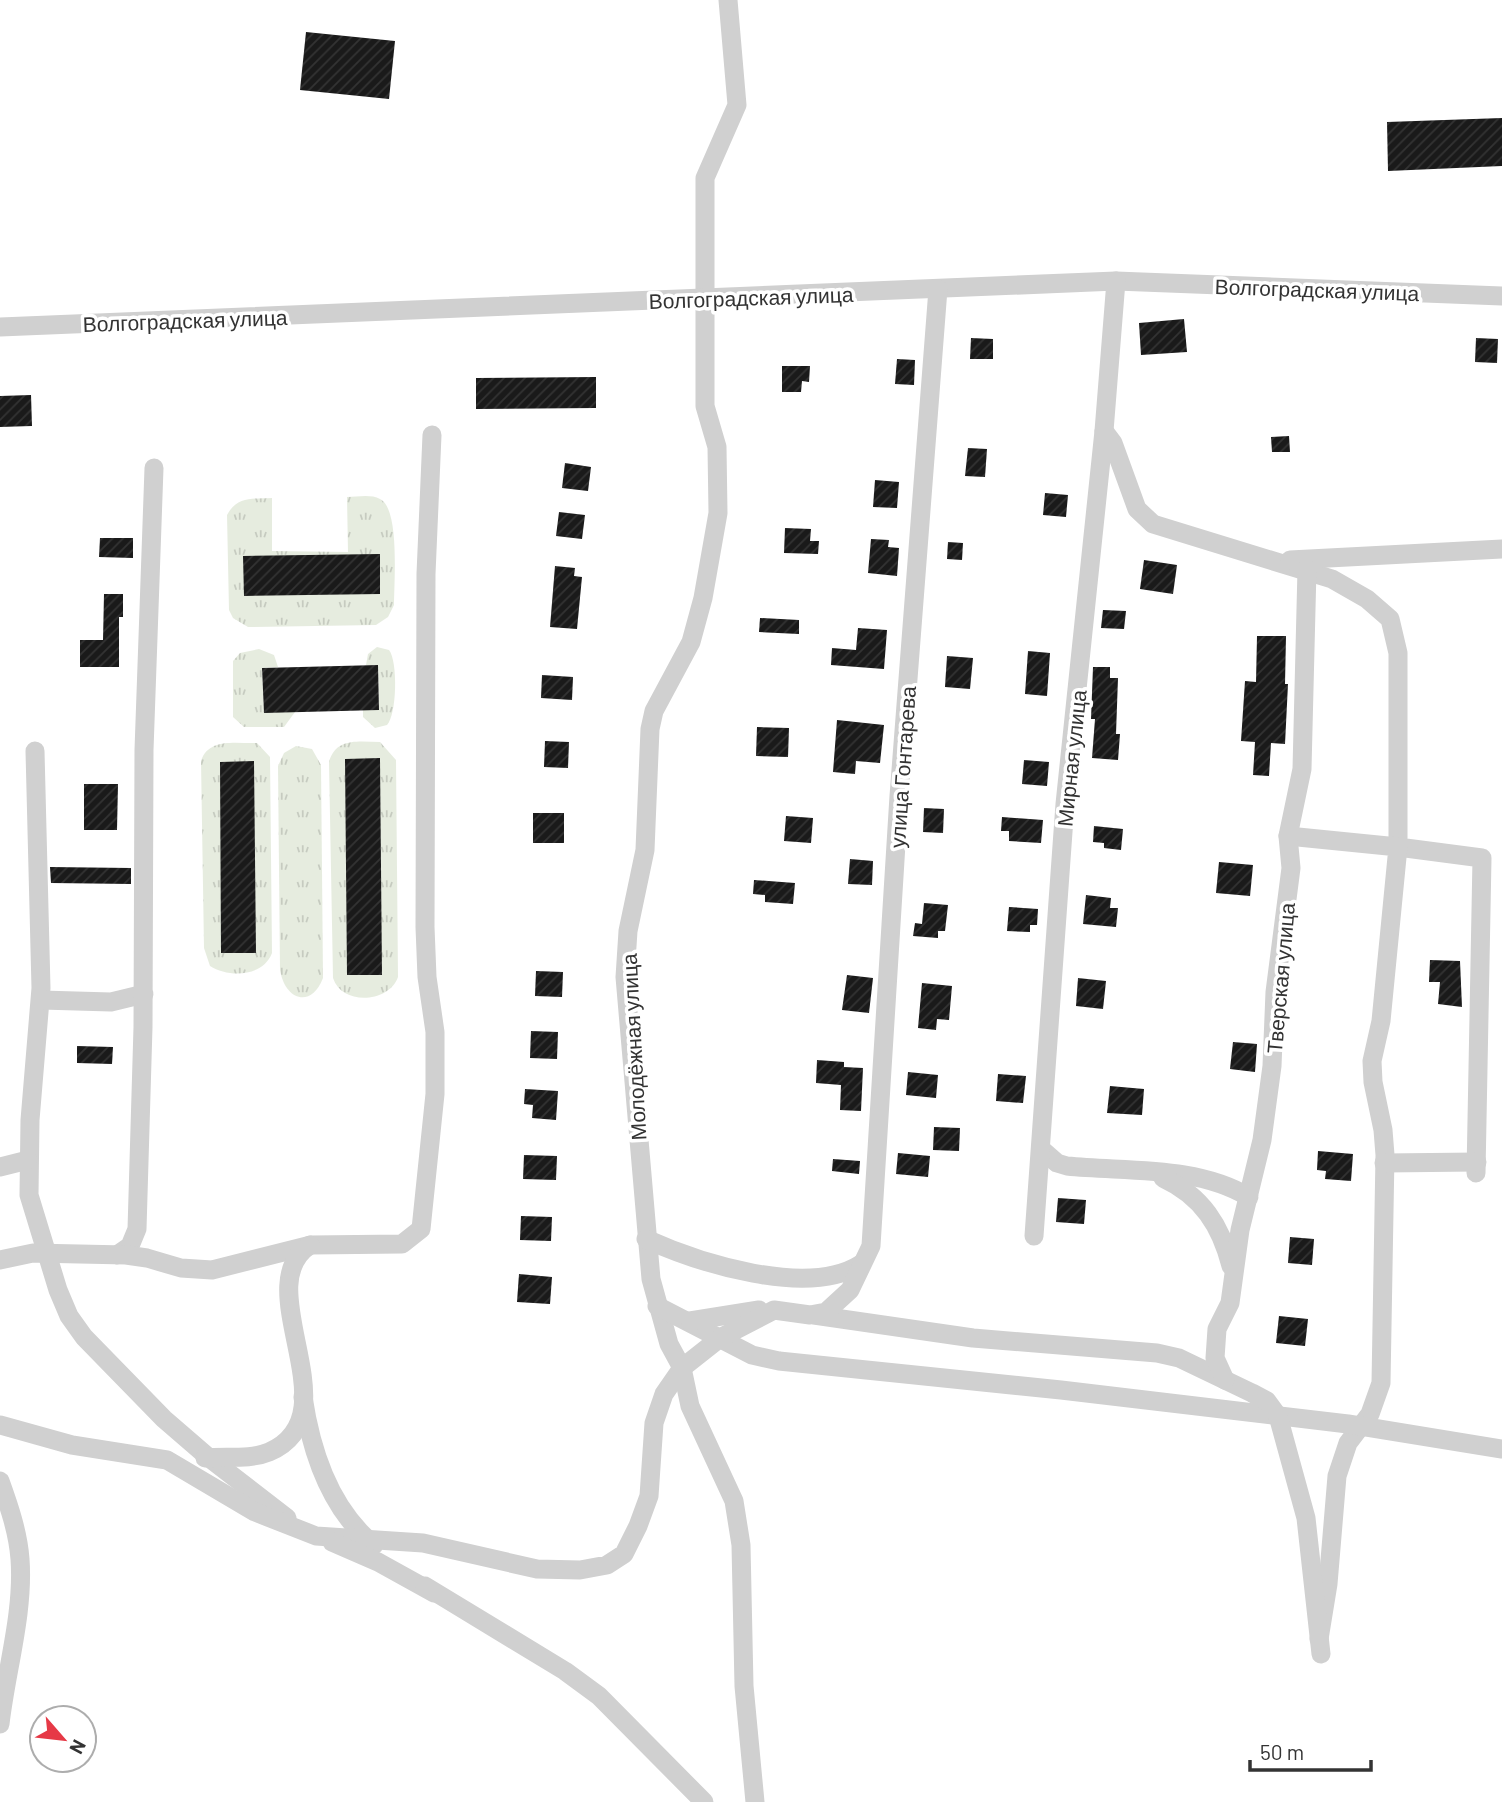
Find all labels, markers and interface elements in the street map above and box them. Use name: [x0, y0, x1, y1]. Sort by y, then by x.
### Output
street label: Волгоградская улица: [1214, 273, 1420, 305]
street label: Волгоградская улица: [648, 281, 854, 313]
street label: Волгоградская улица: [82, 304, 288, 336]
street label: улица Гонтарева: [884, 685, 920, 849]
street label: Мирная улица: [1051, 688, 1091, 828]
street label: Тверская улица: [1261, 901, 1299, 1054]
street label: Молодёжная улица: [616, 953, 650, 1141]
north arrow: [28, 1704, 98, 1774]
scale bar: [1250, 1728, 1371, 1772]
text: N: [65, 1736, 92, 1758]
text: 50 m: [1260, 1739, 1304, 1764]

